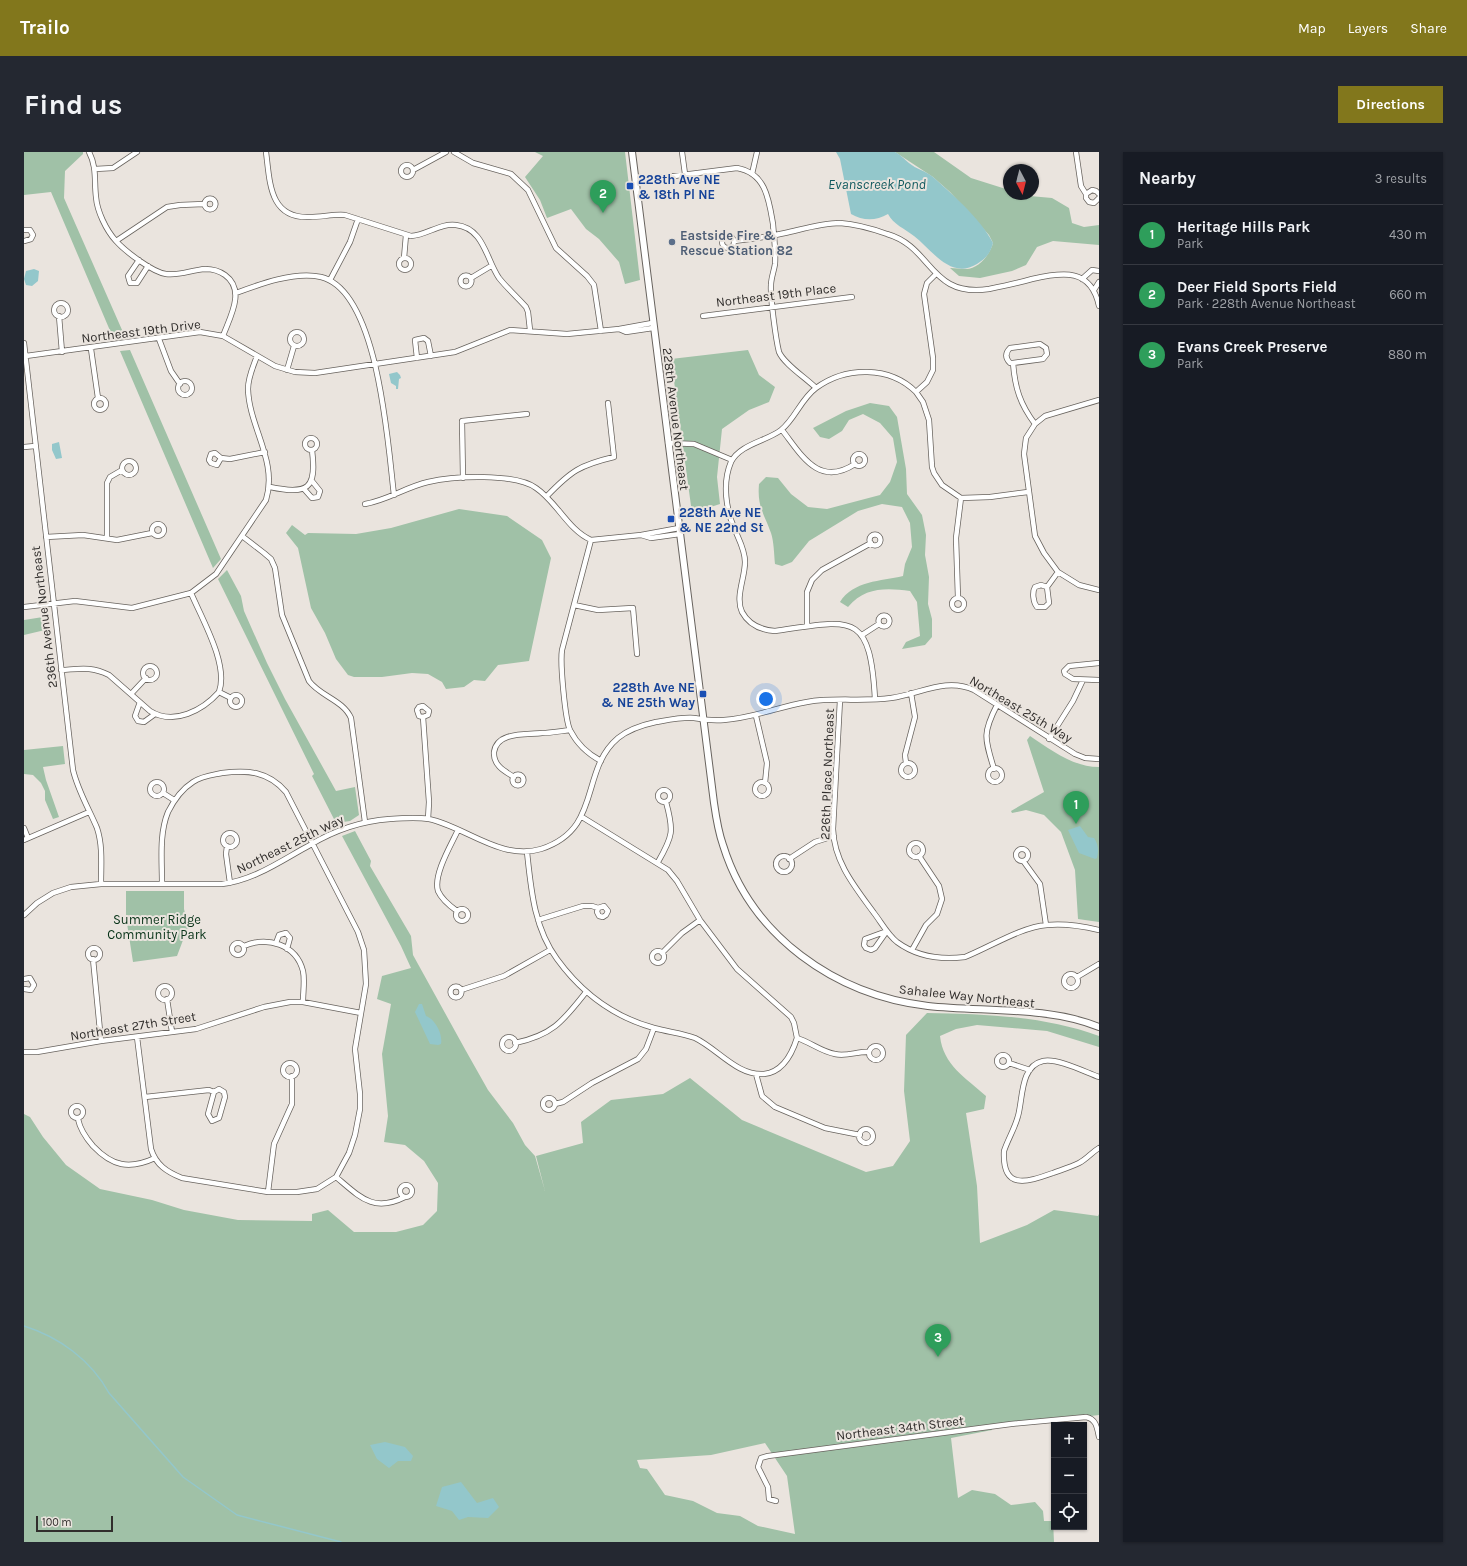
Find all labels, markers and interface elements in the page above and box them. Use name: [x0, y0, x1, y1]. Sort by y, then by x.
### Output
text: Trailo: [20, 17, 70, 39]
text: Map: [1298, 20, 1326, 37]
text: Layers: [1348, 20, 1388, 37]
text: Share: [1410, 20, 1447, 37]
button: Directions: [1338, 86, 1443, 123]
text: Find us: [24, 88, 123, 121]
north arrow: [1003, 164, 1039, 200]
text: Nearby: [1139, 168, 1196, 188]
text: 3 results: [1375, 171, 1427, 186]
place label: 228th Ave NE & 18th Pl NE: [638, 172, 720, 202]
water label: Evanscreek Pond: [828, 176, 927, 193]
pin: 2: [590, 180, 616, 213]
marker: 228th Ave NE & 18th Pl NE: [625, 181, 635, 191]
text: Heritage Hills Park: [1177, 218, 1310, 236]
text: 1: [1150, 227, 1154, 242]
text: 430 m: [1389, 227, 1427, 242]
place label: Eastside Fire & Rescue Station 82: [680, 228, 793, 258]
text: Park: [1177, 236, 1203, 251]
marker: Eastside Fire & Rescue Station 82: [667, 237, 677, 247]
text: Deer Field Sports Field: [1177, 278, 1337, 296]
street label: Northeast 19th Place: [715, 280, 837, 310]
text: 2: [1148, 287, 1156, 302]
text: 660 m: [1389, 287, 1427, 302]
text: Park · 228th Avenue Northeast: [1177, 296, 1356, 311]
street label: Northeast 19th Drive: [80, 316, 202, 346]
text: Evans Creek Preserve: [1177, 338, 1327, 356]
street label: 228th Avenue Northeast: [660, 347, 692, 491]
text: 3: [1148, 347, 1156, 362]
text: 880 m: [1388, 347, 1427, 362]
text: Park: [1177, 356, 1203, 371]
place label: 228th Ave NE & NE 22nd St: [679, 505, 764, 535]
marker: 228th Ave NE & NE 22nd St: [666, 514, 676, 524]
street label: 236th Avenue Northeast: [28, 545, 60, 689]
street label: Northeast 25th Way: [967, 672, 1075, 746]
place label: 228th Ave NE & NE 25th Way: [601, 680, 695, 710]
marker: 228th Ave NE & NE 25th Way: [698, 689, 708, 699]
your location: [756, 689, 776, 709]
street label: 226th Place Northeast: [817, 708, 837, 840]
pin: 1: [1063, 791, 1089, 824]
street label: Northeast 25th Way: [234, 812, 346, 876]
park label: Summer Ridge Community Park: [107, 912, 207, 942]
street label: Sahalee Way Northeast: [898, 981, 1036, 1011]
street label: Northeast 27th Street: [69, 1009, 197, 1043]
pin: 3: [925, 1324, 951, 1357]
street label: Northeast 34th Street: [835, 1413, 965, 1443]
map controls: [1051, 1422, 1087, 1530]
button: +: [1051, 1422, 1087, 1458]
button: −: [1051, 1458, 1087, 1494]
button: locate: [1051, 1494, 1087, 1530]
scale bar: [36, 1514, 113, 1533]
text: 100 m: [42, 1516, 72, 1529]

